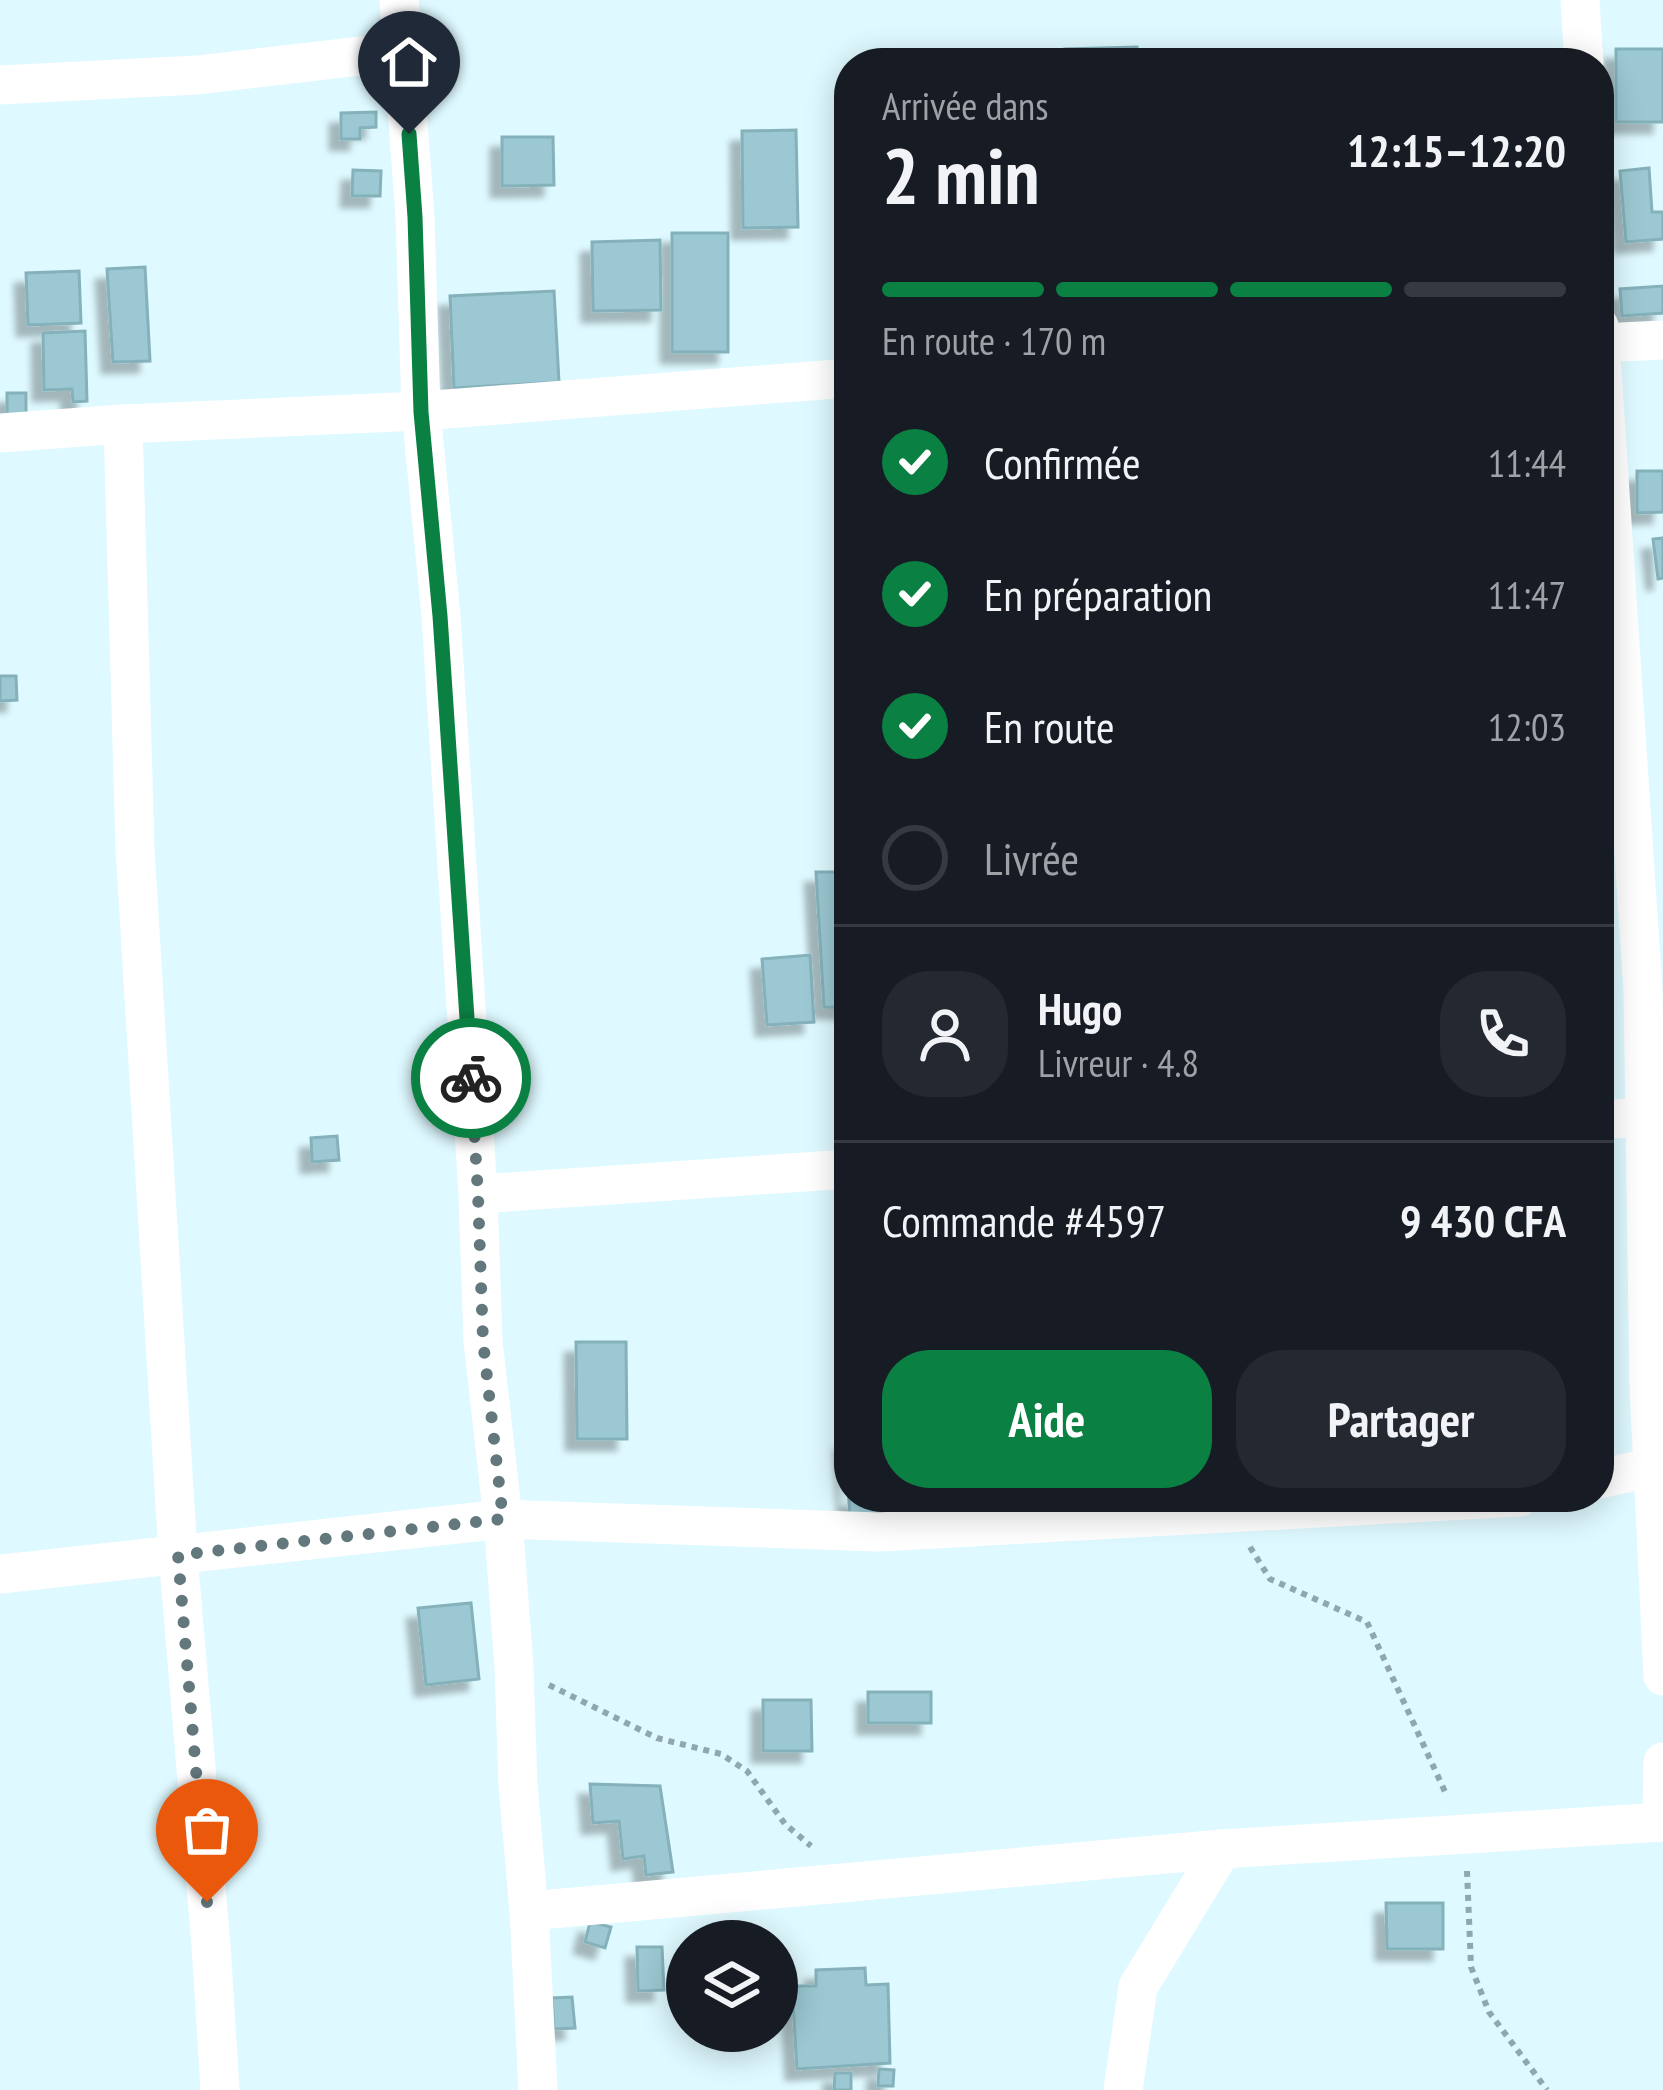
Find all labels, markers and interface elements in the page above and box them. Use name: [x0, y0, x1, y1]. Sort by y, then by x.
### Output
pin: [358, 11, 460, 134]
icon: home: [376, 29, 442, 95]
text: Arrivée dans: [882, 80, 1048, 131]
text: 12:15–12:20: [1347, 121, 1566, 179]
text: 2 min: [882, 125, 1040, 226]
text: En route · 170 m: [882, 315, 1106, 366]
icon: check: [882, 429, 948, 495]
text: Confirmée: [984, 433, 1141, 491]
text: 11:44: [1488, 437, 1566, 488]
icon: check: [882, 561, 948, 627]
text: En préparation: [984, 565, 1212, 623]
text: 11:47: [1488, 569, 1566, 620]
icon: check: [882, 693, 948, 759]
text: En route: [984, 697, 1115, 755]
text: 12:03: [1488, 701, 1566, 752]
text: Livrée: [984, 829, 1079, 887]
button: person: [882, 971, 1008, 1097]
button: phone: [1440, 971, 1566, 1097]
text: Hugo: [1038, 979, 1122, 1037]
courier: [411, 1018, 531, 1138]
text: Livreur · 4.8: [1038, 1037, 1199, 1088]
icon: bike: [438, 1045, 504, 1111]
text: Commande #4597: [882, 1191, 1166, 1249]
text: 9 430 CFA: [1400, 1191, 1566, 1249]
button: Aide: [882, 1350, 1212, 1488]
button: Partager: [1236, 1350, 1566, 1488]
pin: [156, 1779, 258, 1902]
icon: bag: [174, 1797, 240, 1863]
map controls: [666, 1920, 798, 2052]
button: layers: [666, 1920, 798, 2052]

